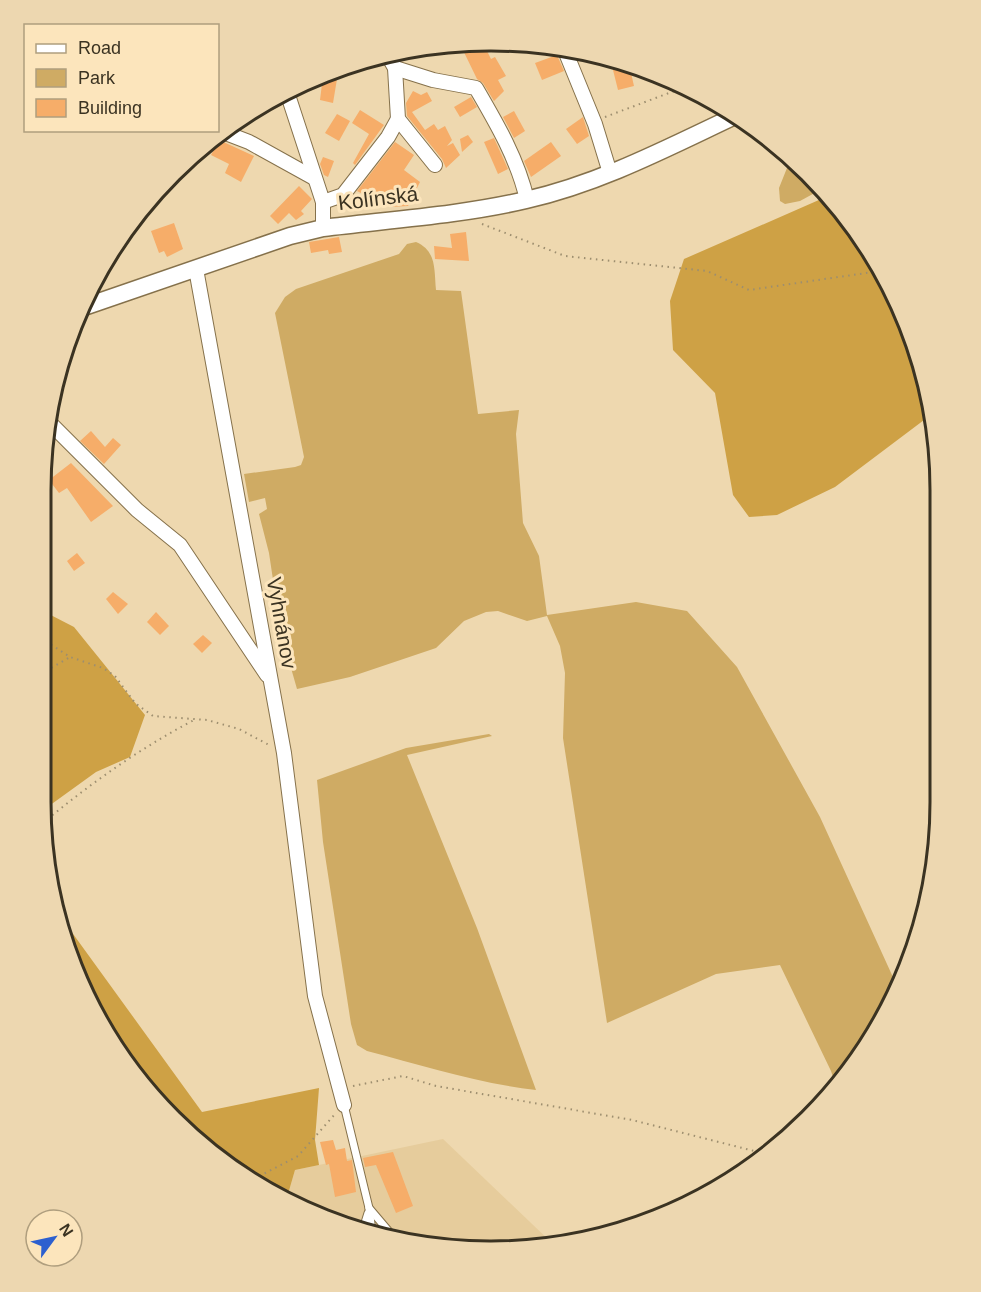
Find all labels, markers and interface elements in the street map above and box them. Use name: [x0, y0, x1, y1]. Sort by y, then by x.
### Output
legend: [24, 24, 219, 132]
text: Road: [78, 38, 121, 58]
text: Park: [78, 68, 116, 88]
text: Building: [78, 98, 142, 118]
street label: Kolínská: [337, 182, 420, 214]
street label: Vyhnánov: [263, 575, 301, 671]
north arrow: [24, 1208, 84, 1268]
text: N: [56, 1221, 76, 1240]

